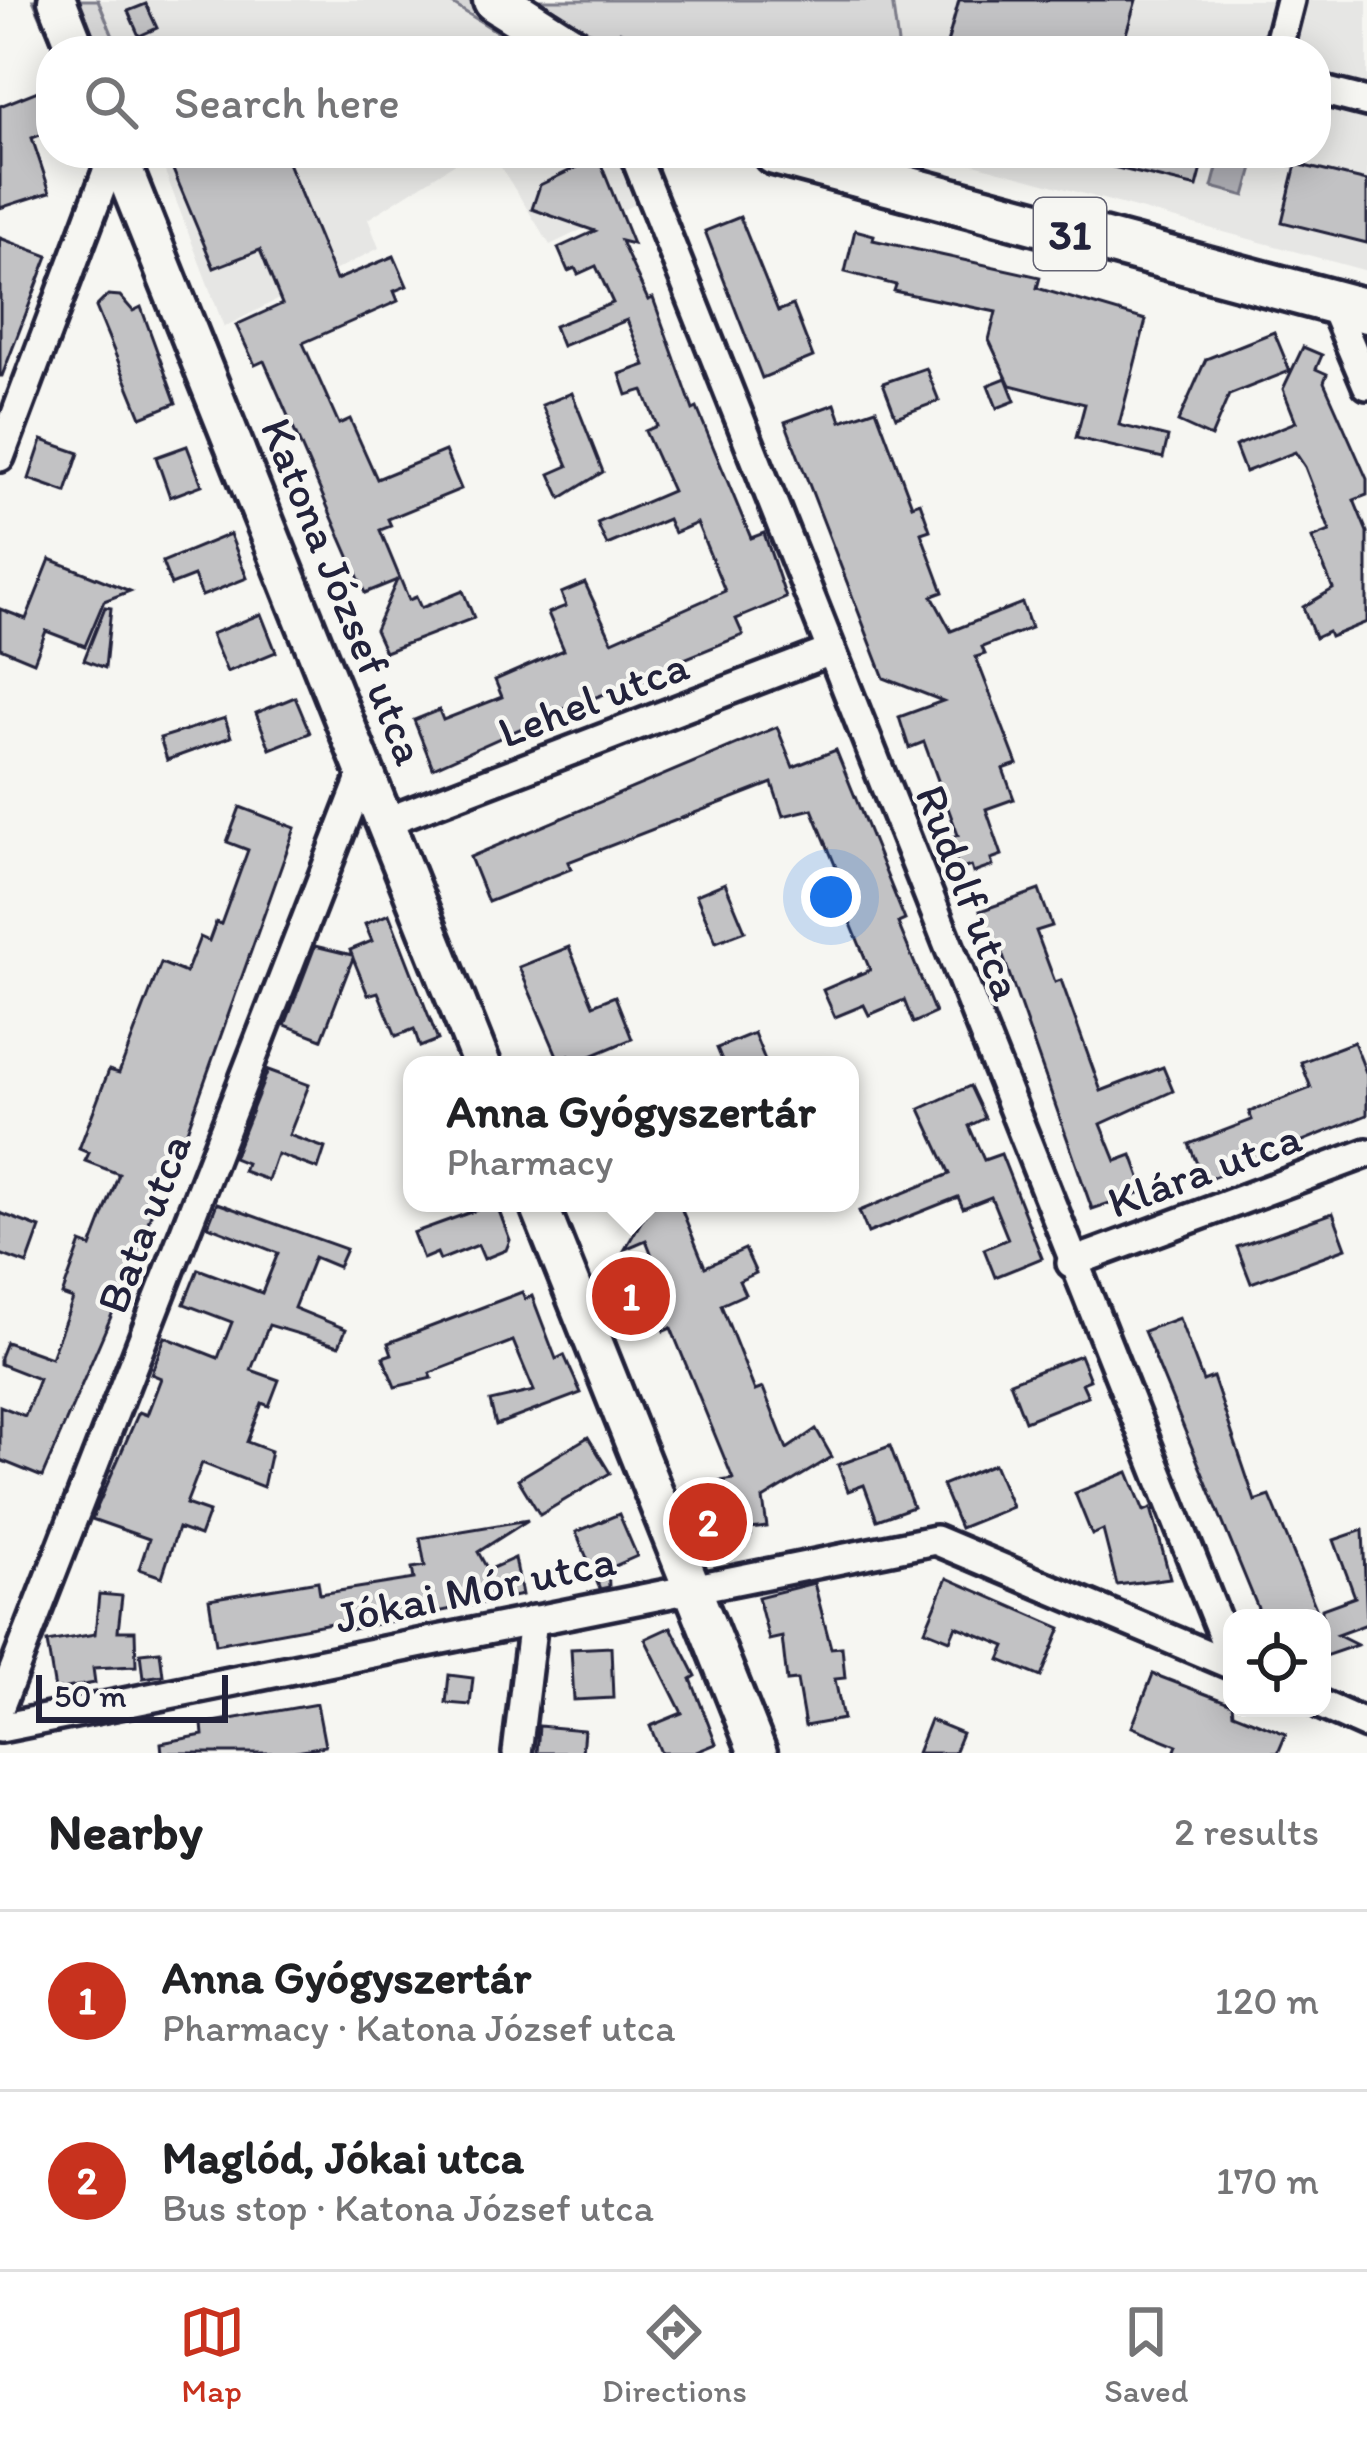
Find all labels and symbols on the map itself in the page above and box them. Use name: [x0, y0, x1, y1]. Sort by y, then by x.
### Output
road number: 31: [1034, 198, 1106, 270]
street label: Katona József utca: [250, 410, 438, 772]
street label: Lehel utca: [490, 637, 696, 759]
street label: Rudolf utca: [904, 777, 1036, 1007]
your location: [801, 867, 861, 927]
street label: Klára utca: [1100, 1109, 1308, 1229]
street label: Bata utca: [84, 1126, 202, 1320]
pin: 1: [592, 1251, 670, 1341]
pin: 2: [669, 1477, 747, 1567]
street label: Jókai Mór utca: [330, 1532, 620, 1644]
scale bar: [36, 1669, 228, 1722]

